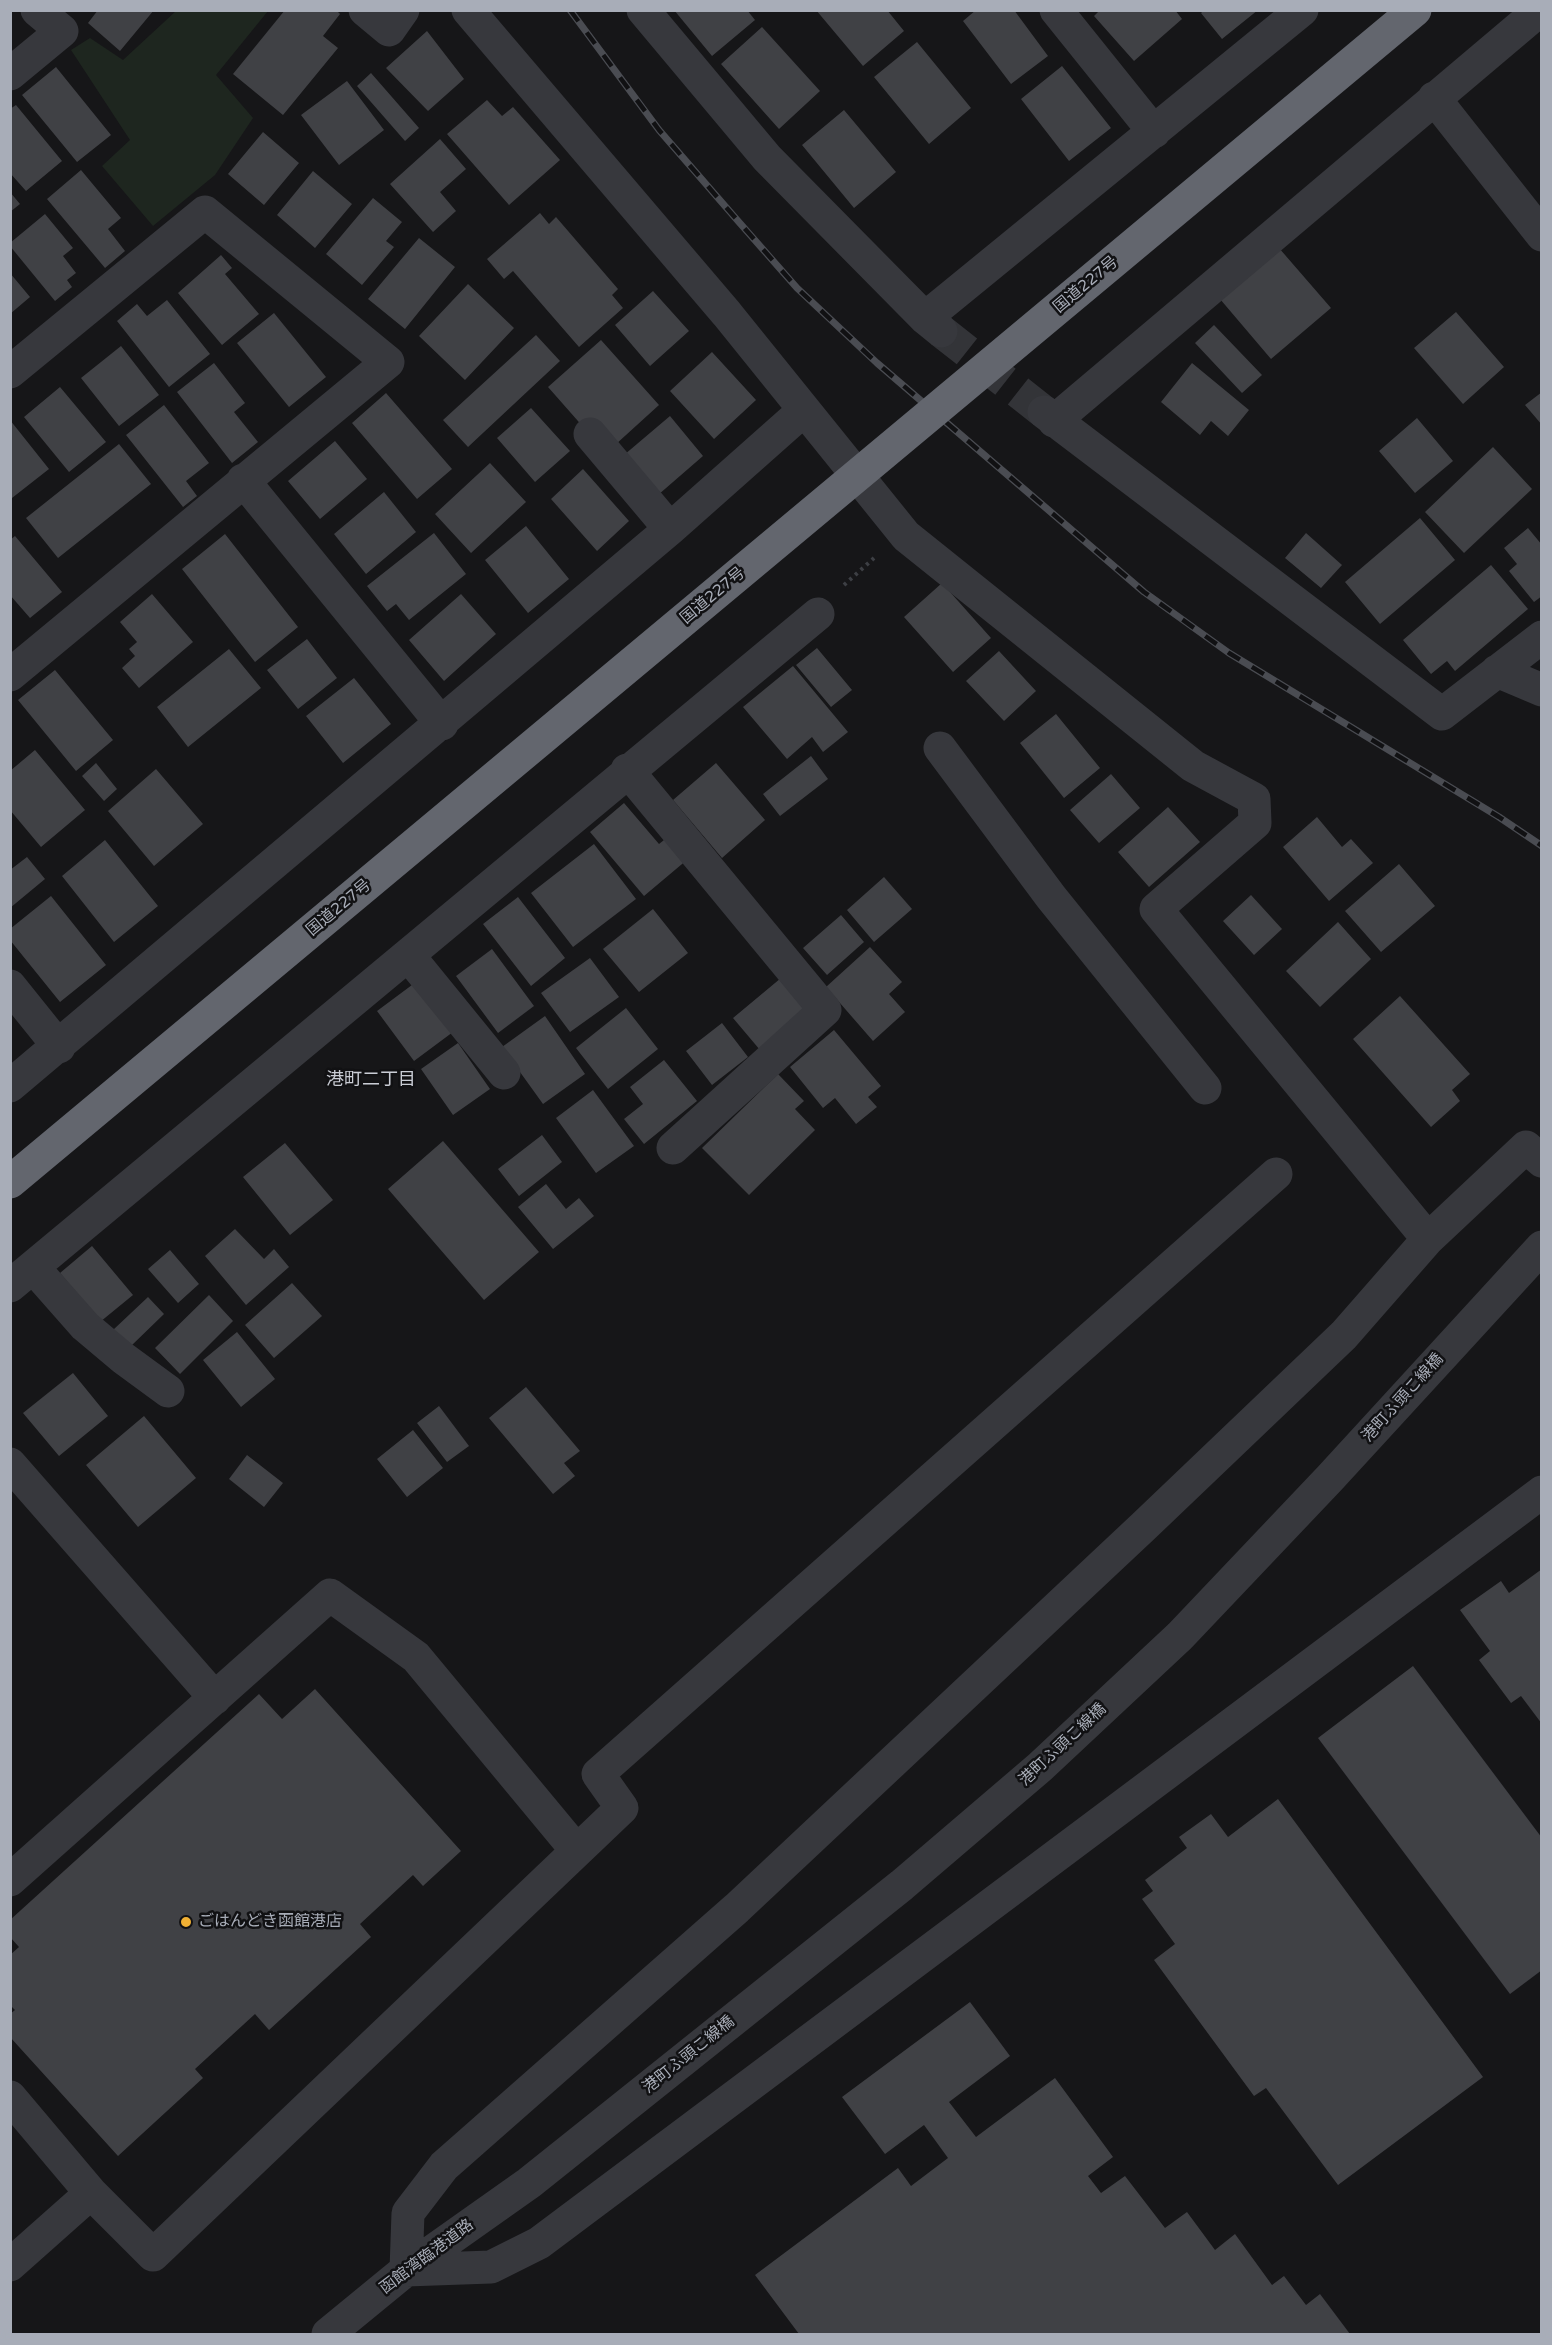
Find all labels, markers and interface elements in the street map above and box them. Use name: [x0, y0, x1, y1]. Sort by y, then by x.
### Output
street label: 国道227号: [1050, 253, 1122, 317]
street label: 国道227号: [677, 564, 749, 628]
street label: 国道227号: [303, 876, 375, 940]
district label: 港町二丁目: [326, 1069, 416, 1091]
street label: 港町ふ頭こ線橋: [1358, 1350, 1448, 1446]
street label: 港町ふ頭こ線橋: [1015, 1700, 1111, 1790]
place label: ごはんどき函館港店: [198, 1912, 342, 1932]
marker: ごはんどき函館港店: [179, 1915, 193, 1929]
street label: 港町ふ頭こ線橋: [639, 2012, 739, 2098]
street label: 函館湾臨港道路: [376, 2216, 478, 2298]

